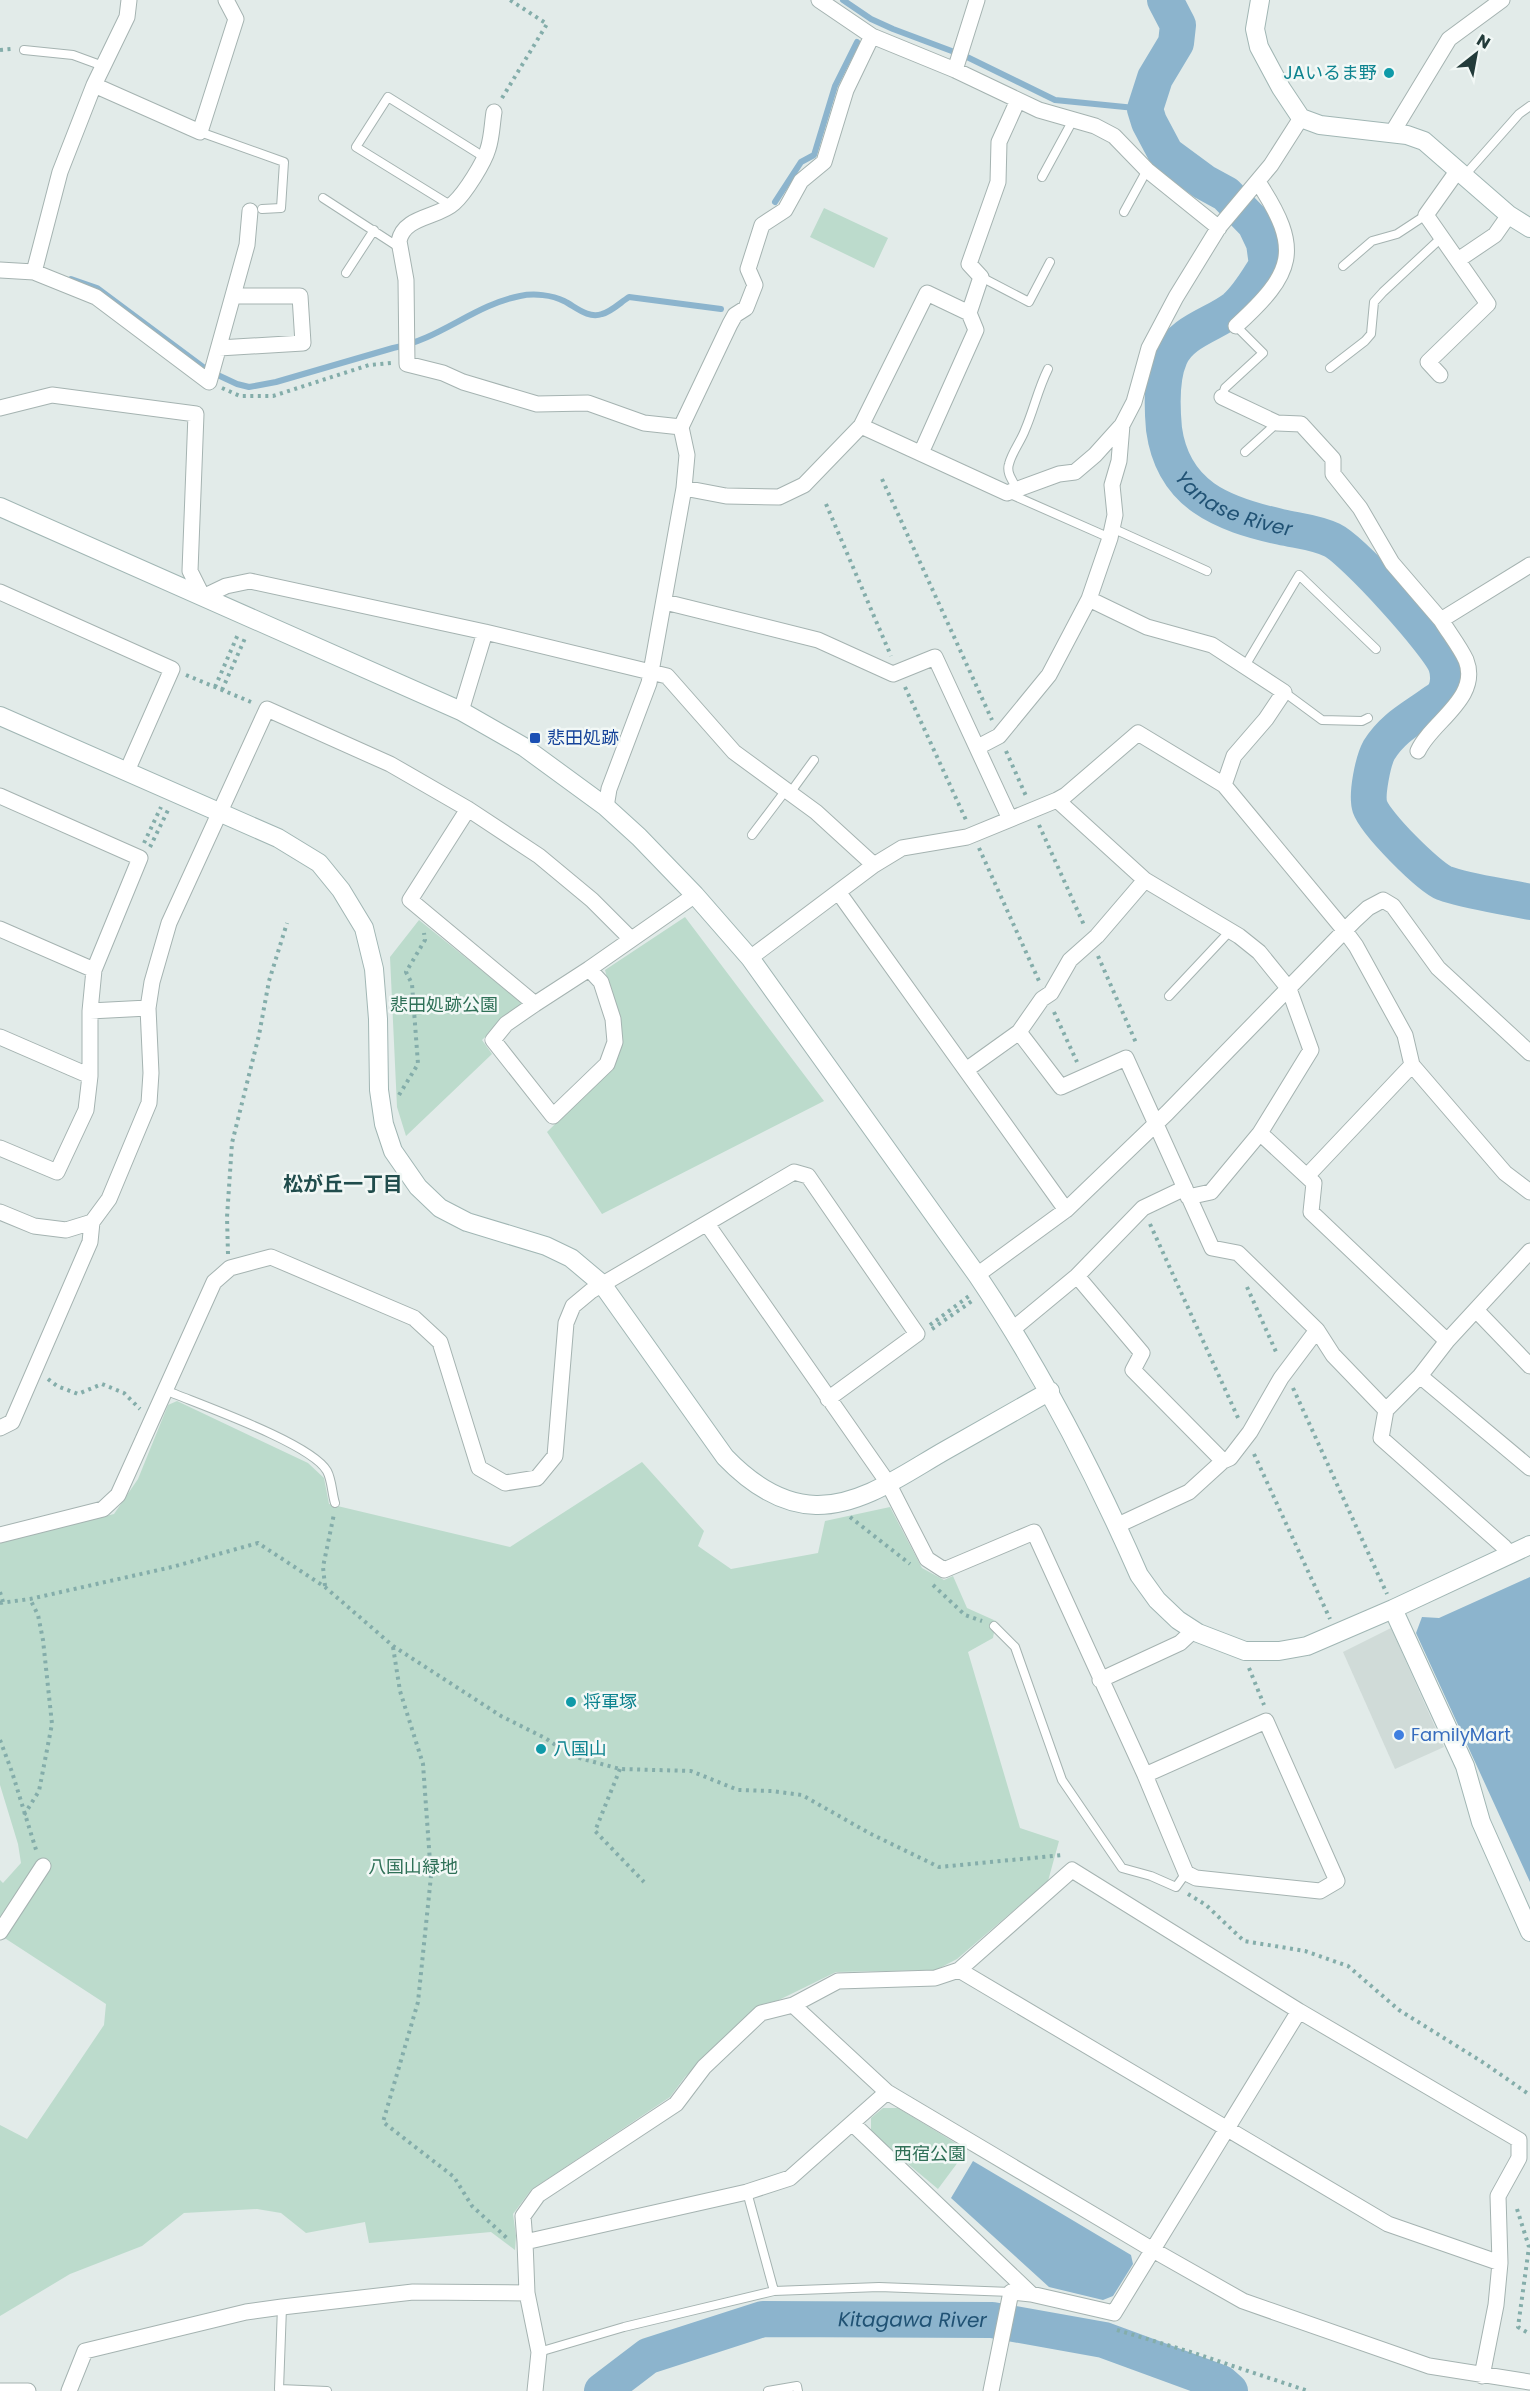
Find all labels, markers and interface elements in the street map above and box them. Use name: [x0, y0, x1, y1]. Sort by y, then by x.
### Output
north arrow: [1446, 24, 1506, 84]
text: N: [1472, 29, 1495, 55]
place label: JAいるま野: [1283, 60, 1377, 85]
marker: JAいるま野: [1382, 66, 1396, 80]
water label: Yanase River: [1168, 465, 1295, 543]
place label: 悲田処跡: [547, 725, 619, 750]
marker: 悲田処跡: [528, 731, 542, 745]
park label: 悲田処跡公園: [390, 992, 498, 1017]
district label: 松が丘一丁目: [283, 1170, 403, 1198]
place label: 将軍塚: [583, 1689, 637, 1714]
marker: 将軍塚: [564, 1695, 578, 1709]
place label: FamilyMart: [1411, 1722, 1511, 1747]
marker: FamilyMart: [1392, 1728, 1406, 1742]
place label: 八国山: [553, 1736, 607, 1761]
marker: 八国山: [534, 1742, 548, 1756]
park label: 八国山緑地: [368, 1854, 458, 1879]
park label: 西宿公園: [894, 2141, 966, 2166]
water label: Kitagawa River: [838, 2305, 987, 2334]

